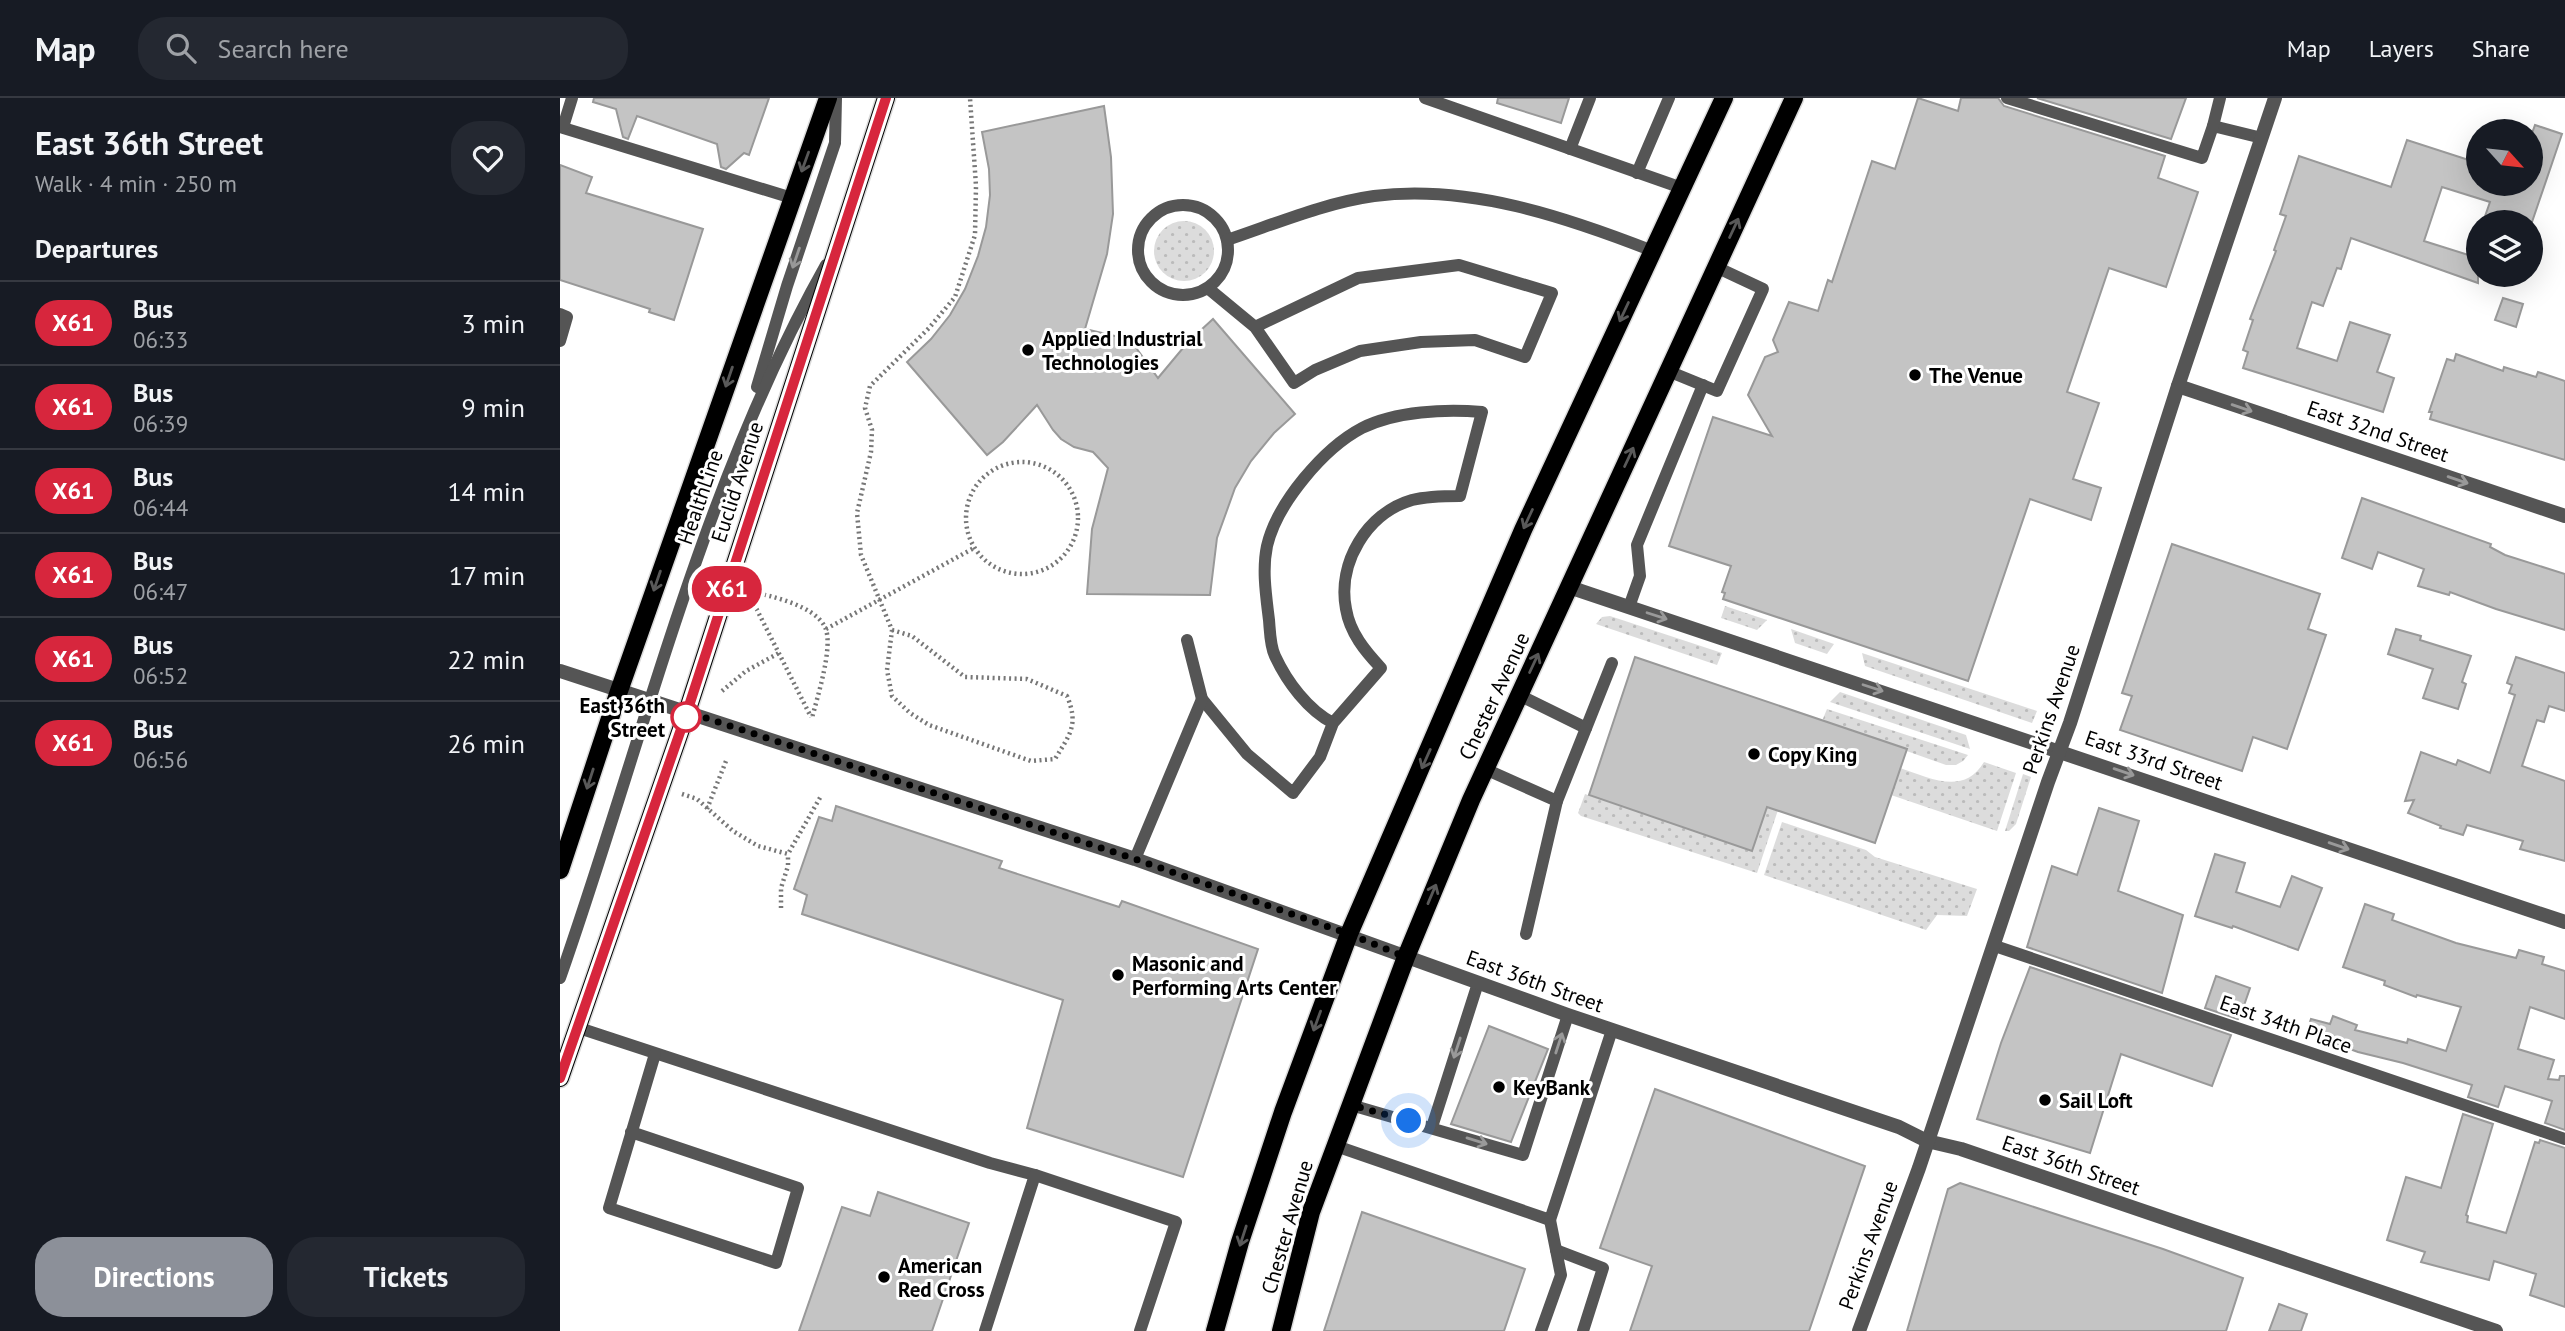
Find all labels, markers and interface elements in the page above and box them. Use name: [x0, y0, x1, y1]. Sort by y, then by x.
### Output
search box: [138, 17, 628, 80]
text: Map: [35, 27, 96, 70]
icon: search: [162, 29, 200, 67]
text: Search here: [218, 32, 349, 65]
text: Map: [2287, 33, 2331, 64]
text: Layers: [2369, 33, 2434, 64]
text: Share: [2472, 33, 2530, 64]
north arrow: [2466, 119, 2543, 196]
map controls: [2466, 119, 2543, 287]
text: East 36th Street: [35, 121, 263, 164]
button: heart: [451, 121, 525, 195]
one-way arrow: [798, 151, 810, 173]
text: Walk · 4 min · 250 m: [35, 169, 237, 198]
button: layers: [2466, 210, 2543, 287]
one-way arrow: [1728, 218, 1742, 239]
text: Departures: [35, 232, 158, 265]
one-way arrow: [789, 246, 801, 268]
text: Bus: [133, 292, 173, 325]
one-way arrow: [1617, 301, 1630, 323]
text: X61: [52, 307, 95, 338]
text: 3 min: [462, 307, 525, 340]
text: 06:33: [133, 325, 188, 354]
place label: Applied Industrial Technologies: [1042, 325, 1203, 376]
marker: Applied Industrial Technologies: [1020, 342, 1036, 358]
place label: The Venue: [1929, 362, 2023, 389]
one-way arrow: [722, 365, 734, 387]
marker: The Venue: [1907, 367, 1923, 383]
text: Bus: [133, 376, 173, 409]
text: X61: [52, 391, 95, 422]
text: 9 min: [462, 391, 525, 424]
street label: East 32nd Street: [2304, 394, 2452, 468]
one-way arrow: [2231, 403, 2253, 415]
text: 06:39: [133, 409, 188, 438]
street label: Euclid Avenue: [705, 418, 769, 546]
street label: HealthLine: [671, 446, 729, 548]
one-way arrow: [1623, 447, 1636, 468]
text: Bus: [133, 460, 173, 493]
one-way arrow: [2447, 474, 2469, 487]
text: X61: [52, 475, 95, 506]
text: 14 min: [447, 475, 525, 508]
text: 06:44: [133, 493, 188, 522]
one-way arrow: [1521, 508, 1534, 529]
text: Bus: [133, 544, 173, 577]
text: X61: [52, 559, 95, 590]
text: 17 min: [449, 559, 525, 592]
line badge: X61: [687, 566, 767, 612]
one-way arrow: [650, 570, 662, 592]
text: X61: [706, 573, 748, 604]
text: 06:47: [133, 577, 188, 606]
one-way arrow: [1646, 610, 1668, 623]
text: Bus: [133, 628, 173, 661]
street label: Chester Avenue: [1453, 628, 1535, 764]
street label: Perkins Avenue: [2016, 641, 2086, 777]
text: X61: [52, 643, 95, 674]
text: 22 min: [447, 643, 525, 676]
one-way arrow: [1528, 653, 1541, 675]
text: 06:52: [133, 661, 188, 690]
one-way arrow: [1861, 683, 1883, 695]
place label: East 36th Street: [580, 692, 666, 743]
marker: East 36th Street: [671, 702, 701, 732]
text: Bus: [133, 712, 173, 745]
street label: East 33rd Street: [2082, 724, 2226, 796]
text: X61: [52, 727, 95, 758]
text: 26 min: [447, 727, 525, 760]
place label: Copy King: [1768, 741, 1857, 768]
text: 06:56: [133, 745, 188, 774]
marker: Copy King: [1746, 746, 1762, 762]
one-way arrow: [1419, 748, 1432, 769]
one-way arrow: [583, 767, 595, 789]
one-way arrow: [2113, 767, 2135, 779]
one-way arrow: [2328, 841, 2350, 853]
one-way arrow: [1426, 884, 1439, 905]
street label: East 36th Street: [1463, 944, 1607, 1018]
place label: Masonic and Performing Arts Center: [1132, 950, 1337, 1001]
marker: Masonic and Performing Arts Center: [1110, 967, 1126, 983]
street label: East 34th Place: [2216, 989, 2356, 1059]
one-way arrow: [1310, 1009, 1322, 1031]
one-way arrow: [1553, 1032, 1566, 1054]
one-way arrow: [1449, 1036, 1462, 1058]
place label: KeyBank: [1513, 1074, 1591, 1101]
marker: KeyBank: [1491, 1079, 1507, 1095]
place label: Sail Loft: [2059, 1087, 2133, 1114]
marker: Sail Loft: [2037, 1092, 2053, 1108]
your location: [1391, 1103, 1426, 1138]
street label: East 36th Street: [1999, 1129, 2143, 1201]
one-way arrow: [1466, 1135, 1488, 1148]
street label: Chester Avenue: [1255, 1157, 1319, 1297]
street label: Perkins Avenue: [1832, 1177, 1904, 1313]
one-way arrow: [1235, 1225, 1248, 1247]
button: Directions: [35, 1237, 273, 1317]
button: Tickets: [287, 1237, 525, 1317]
place label: American Red Cross: [898, 1252, 985, 1303]
marker: American Red Cross: [876, 1269, 892, 1285]

